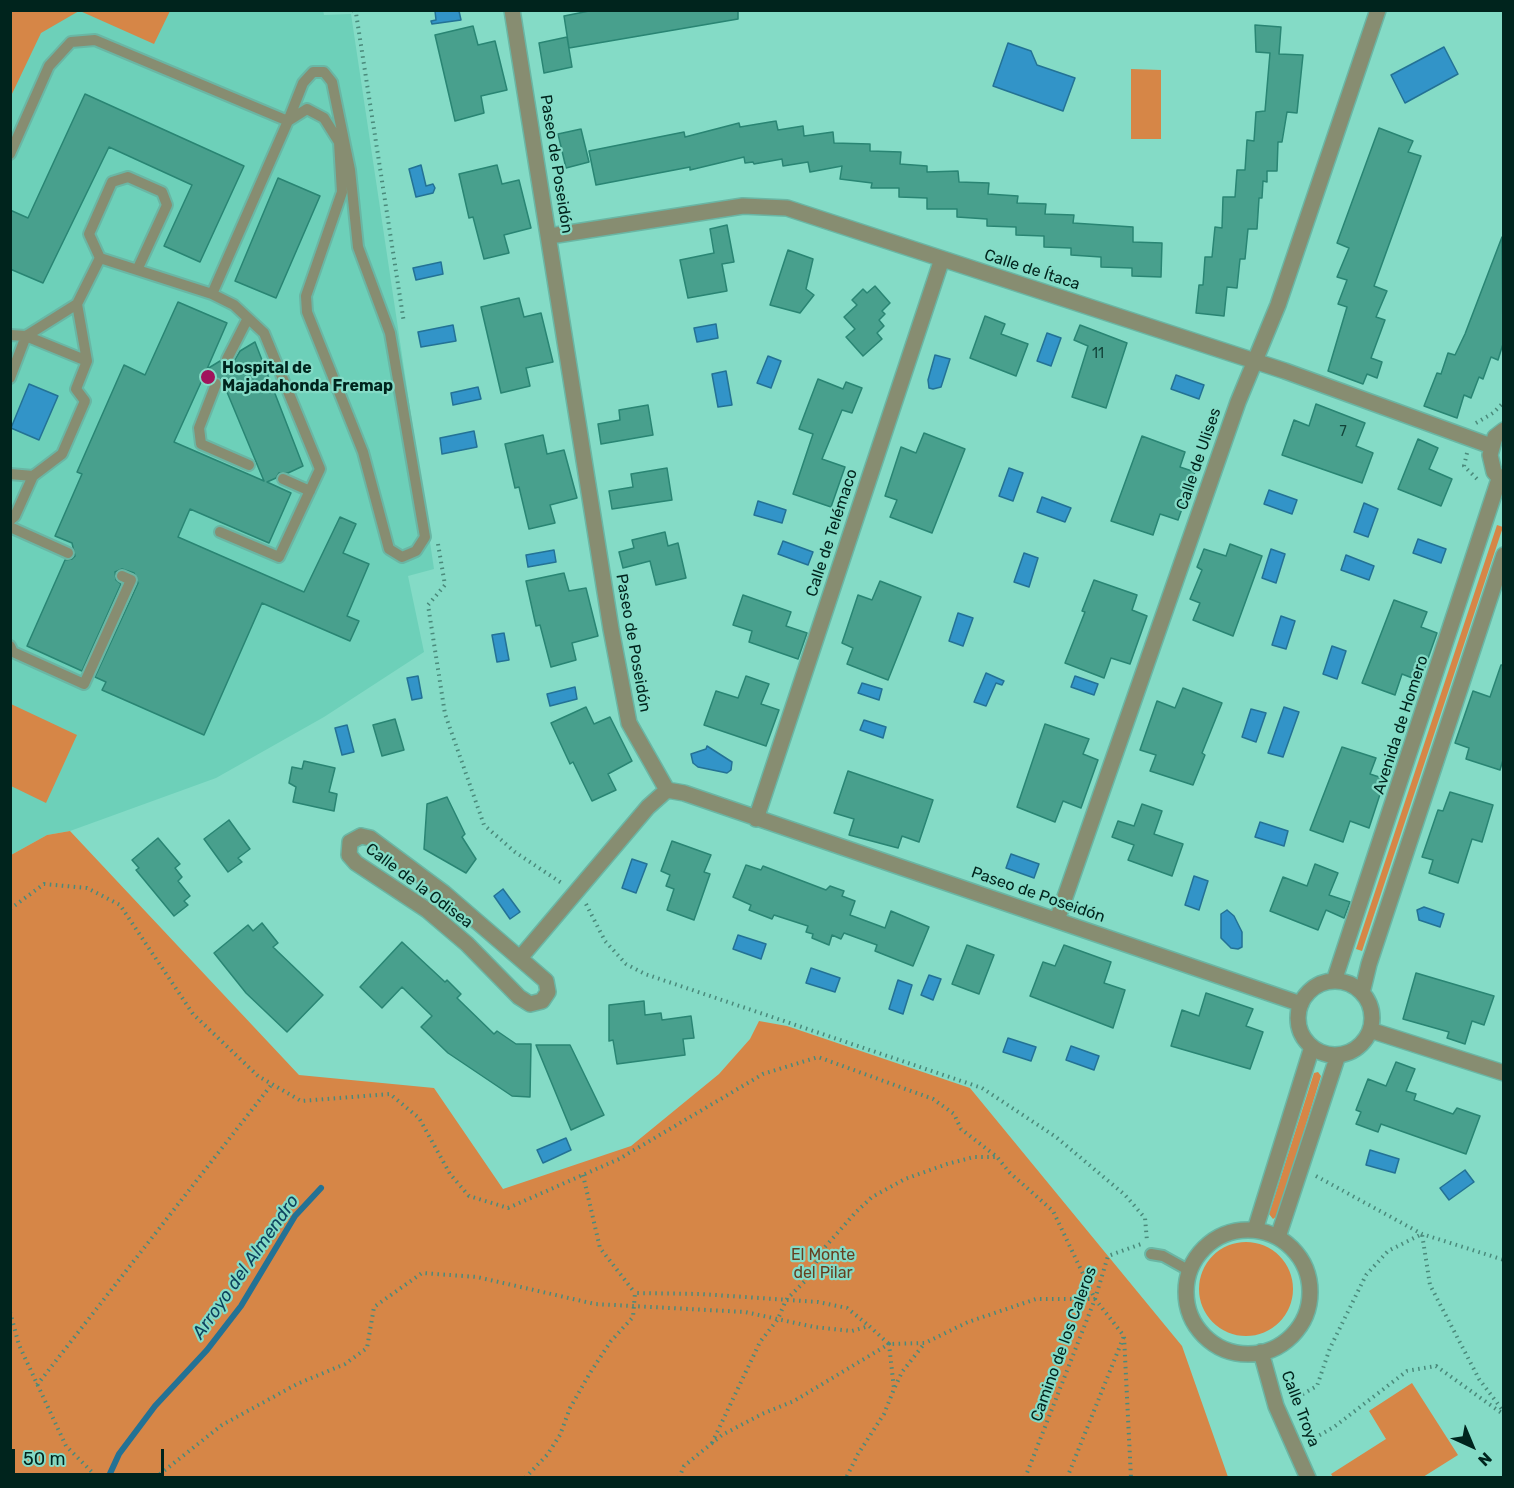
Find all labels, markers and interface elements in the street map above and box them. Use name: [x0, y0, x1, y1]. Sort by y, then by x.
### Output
street label: Paseo de Poseidón: [536, 93, 576, 235]
street label: Calle de Ítaca: [982, 245, 1082, 295]
house number: 11: [1092, 346, 1104, 362]
place label: Hospital de Majadahonda Fremap: [222, 358, 393, 396]
marker: Hospital de Majadahonda Fremap: [199, 368, 217, 386]
street label: Calle de Ulises: [1173, 405, 1225, 513]
house number: 7: [1339, 424, 1347, 440]
street label: Calle de Telémaco: [802, 467, 862, 599]
street label: Paseo de Poseidón: [611, 572, 655, 714]
street label: Avenida de Homero: [1369, 653, 1433, 797]
street label: Calle de la Odisea: [362, 839, 476, 933]
street label: Paseo de Poseidón: [969, 863, 1107, 927]
water label: Arroyo del Almendro: [188, 1191, 304, 1343]
park label: El Monte del Pilar: [791, 1245, 855, 1283]
street label: Camino de los Caleros: [1027, 1264, 1101, 1424]
street label: Calle Troya: [1277, 1368, 1323, 1450]
north arrow: [1442, 1416, 1502, 1476]
scale bar: [15, 1437, 166, 1475]
text: 50 m: [23, 1448, 66, 1470]
text: N: [1474, 1448, 1496, 1470]

